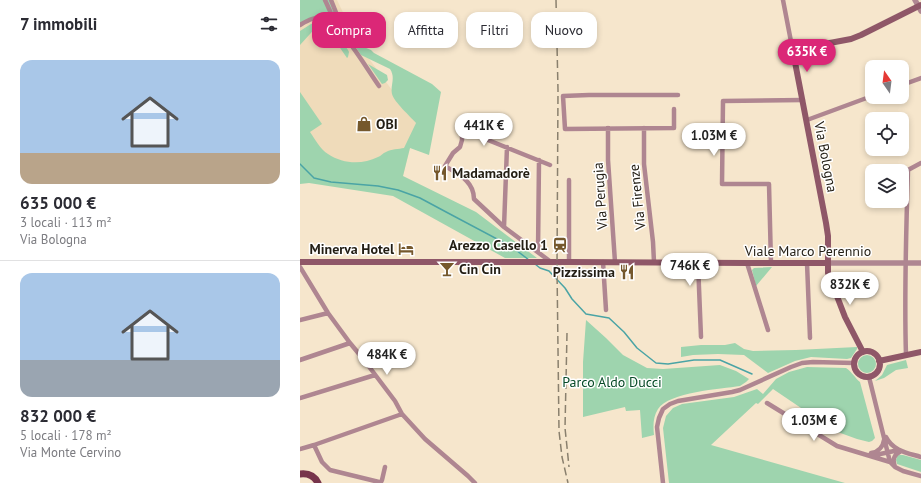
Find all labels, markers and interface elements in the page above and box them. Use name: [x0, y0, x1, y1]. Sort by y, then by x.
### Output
chip: Compra: [312, 12, 386, 48]
chip: Affitta: [394, 12, 458, 48]
chip: Filtri: [466, 12, 523, 48]
chip: Nuovo: [531, 12, 597, 48]
text: 7 immobili: [20, 13, 97, 35]
icon: filters: [258, 13, 280, 35]
pin: 635K €: [774, 39, 840, 73]
text: 635K €: [787, 43, 827, 60]
north arrow: [865, 60, 909, 104]
map controls: [865, 60, 909, 208]
icon: home: [114, 86, 186, 158]
button: locate: [865, 112, 909, 156]
pin: 441K €: [451, 113, 517, 147]
shop icon: OBI: [355, 115, 373, 133]
place label: OBI: [376, 115, 398, 133]
text: 441K €: [464, 117, 504, 134]
street label: Via Bologna: [810, 119, 842, 194]
pin: 1.03M €: [677, 123, 751, 157]
text: 1.03M €: [691, 127, 737, 144]
street label: Via Perugia: [589, 162, 611, 231]
street label: Via Firenze: [625, 163, 650, 232]
restaurant icon: Madamadorè: [431, 164, 449, 182]
place label: Madamadorè: [452, 164, 530, 182]
button: layers: [865, 164, 909, 208]
text: 635 000 €: [20, 192, 96, 214]
text: 3 locali · 113 m²: [20, 214, 112, 231]
text: Via Bologna: [20, 231, 87, 248]
place label: Arezzo Casello 1: [449, 236, 548, 254]
station icon: Arezzo Casello 1: [551, 236, 569, 254]
place label: Minerva Hotel: [310, 240, 395, 258]
hotel icon: Minerva Hotel: [397, 240, 415, 258]
street label: Viale Marco Perennio: [744, 242, 871, 260]
pin: 746K €: [657, 253, 723, 287]
text: 746K €: [670, 257, 710, 274]
bar icon: Cin Cin: [438, 260, 456, 278]
place label: Cin Cin: [459, 260, 501, 278]
place label: Pizzissima: [553, 263, 615, 281]
restaurant icon: Pizzissima: [618, 263, 636, 281]
pin: 832K €: [817, 272, 883, 306]
text: 832K €: [830, 276, 870, 293]
icon: home: [114, 299, 186, 371]
pin: 484K €: [354, 342, 420, 376]
text: 484K €: [367, 346, 407, 363]
park label: Parco Aldo Ducci: [562, 373, 662, 391]
text: 832 000 €: [20, 405, 96, 427]
pin: 1.03M €: [777, 408, 851, 442]
text: 1.03M €: [791, 412, 837, 429]
text: 5 locali · 178 m²: [20, 427, 112, 444]
text: Via Monte Cervino: [20, 444, 121, 461]

